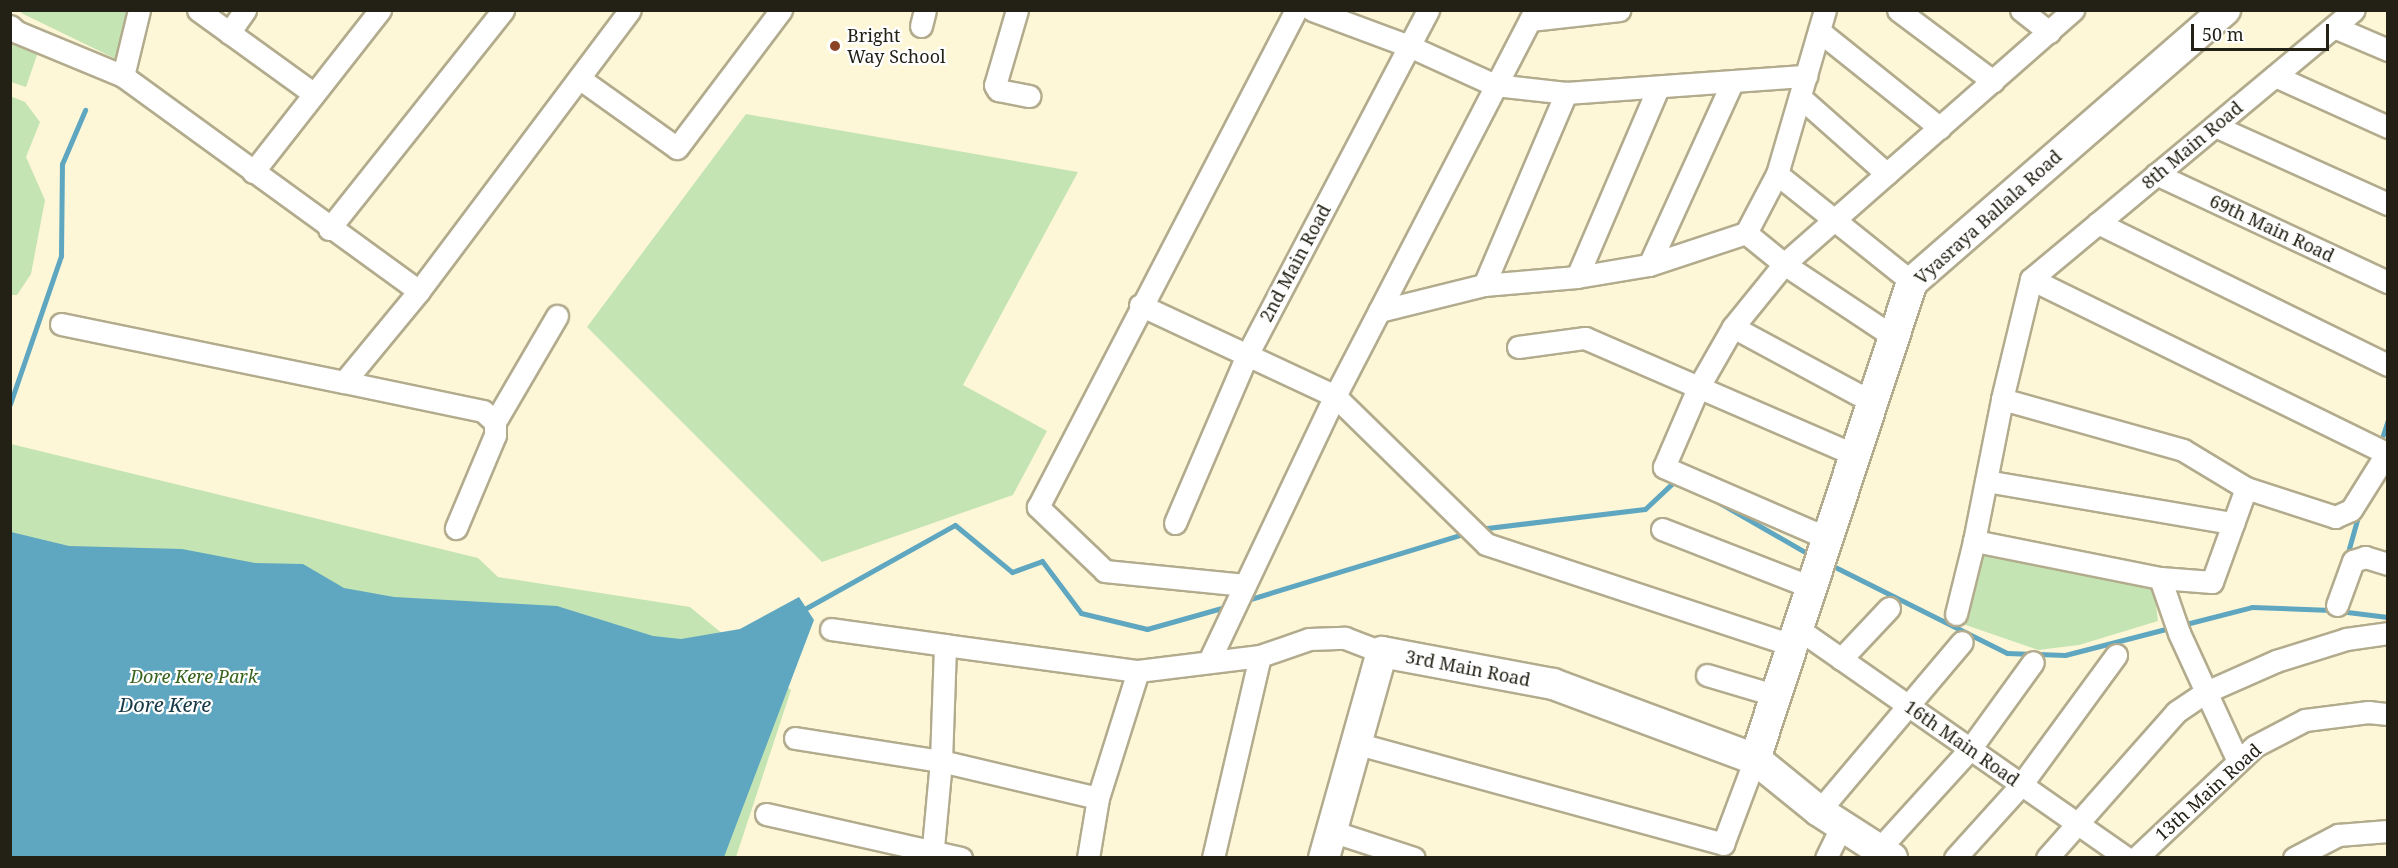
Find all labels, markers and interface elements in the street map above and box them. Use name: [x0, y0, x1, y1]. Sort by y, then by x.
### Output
scale bar: [2194, 12, 2332, 50]
text: 50 m: [2202, 22, 2244, 46]
place label: Bright Way School: [847, 25, 946, 68]
marker: Bright Way School: [828, 39, 842, 53]
street label: 8th Main Road: [2137, 97, 2247, 193]
street label: Vyasraya Ballala Road: [1910, 145, 2066, 289]
street label: 69th Main Road: [2206, 190, 2338, 266]
street label: 2nd Main Road: [1255, 201, 1335, 325]
street label: 3rd Main Road: [1404, 645, 1532, 691]
park label: Dore Kere Park: [130, 665, 258, 687]
water label: Dore Kere: [119, 692, 211, 716]
street label: 16th Main Road: [1901, 695, 2023, 791]
street label: 13th Main Road: [2151, 739, 2265, 845]

